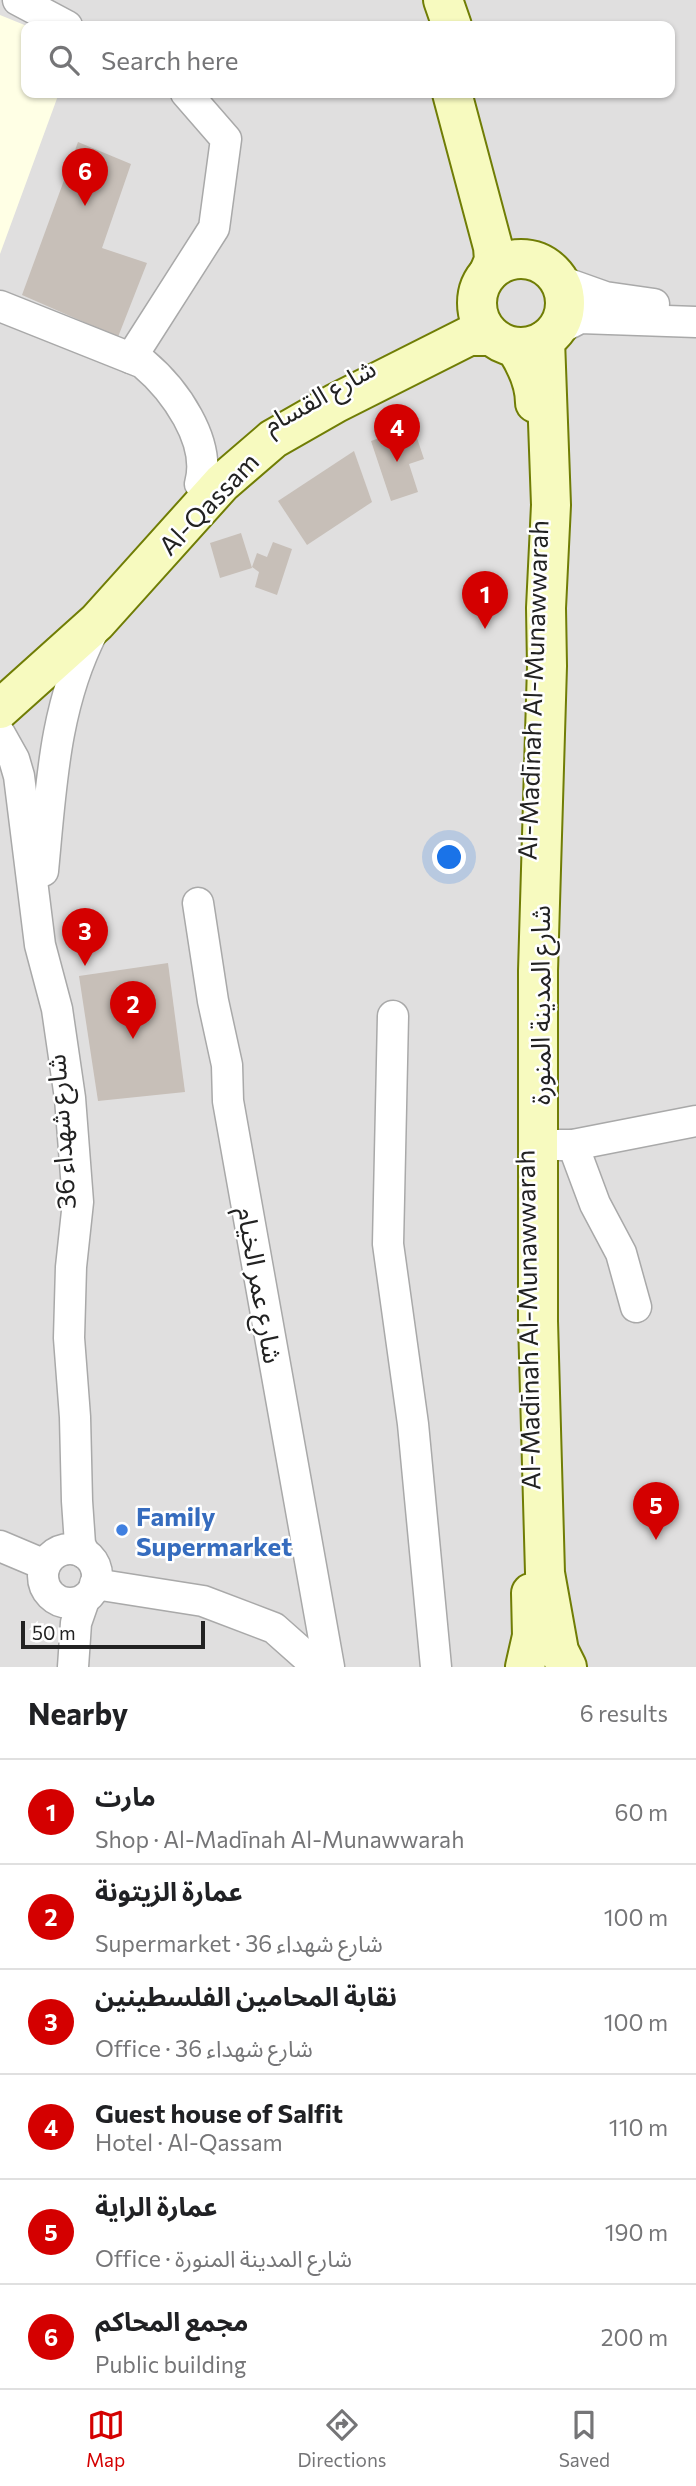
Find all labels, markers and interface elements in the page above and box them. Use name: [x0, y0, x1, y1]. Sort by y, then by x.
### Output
search box: [21, 21, 675, 98]
icon: search: [45, 41, 83, 79]
text: Search here: [101, 44, 239, 75]
pin: 6: [62, 148, 108, 206]
street label: شارع القسام: [257, 351, 384, 444]
pin: 4: [374, 404, 420, 462]
street label: Al-Qassam: [152, 445, 264, 561]
street label: Al-Madīnah Al-Munawwarah: [511, 519, 553, 861]
pin: 1: [462, 571, 508, 629]
your location: [432, 840, 466, 874]
street label: شارع المدينة المنورة: [524, 905, 560, 1105]
pin: 3: [62, 908, 108, 966]
pin: 2: [110, 981, 156, 1039]
street label: شارع شهداء 36: [39, 1053, 86, 1211]
street label: Al-Madīnah Al-Munawwarah: [509, 1150, 545, 1490]
street label: شارع عمر الخيام: [226, 1204, 290, 1367]
pin: 5: [633, 1482, 679, 1540]
place label: Family Supermarket: [136, 1500, 292, 1561]
marker: Family Supermarket: [114, 1522, 130, 1538]
scale bar: [21, 1618, 205, 1650]
text: 50 m: [32, 1621, 76, 1644]
text: Nearby: [28, 1694, 128, 1731]
text: 6 results: [580, 1699, 668, 1727]
text: مارت: [95, 1780, 156, 1811]
text: 1: [46, 1798, 56, 1826]
text: 60 m: [615, 1798, 668, 1826]
text: Shop · Al-Madīnah Al-Munawwarah: [95, 1825, 464, 1853]
text: عمارة الزيتونة: [95, 1875, 243, 1906]
text: 2: [44, 1903, 58, 1931]
text: 100 m: [604, 1903, 668, 1931]
text: Supermarket · شارع شهداء 36: [95, 1929, 383, 1957]
text: نقابة المحامين الفلسطينين: [95, 1980, 397, 2011]
text: 3: [44, 2008, 58, 2036]
text: 100 m: [604, 2008, 668, 2036]
text: Office · شارع شهداء 36: [95, 2034, 313, 2062]
text: Guest house of Salfit: [95, 2097, 343, 2128]
text: 4: [44, 2113, 58, 2141]
text: 110 m: [609, 2113, 668, 2141]
text: Hotel · Al-Qassam: [95, 2128, 283, 2156]
text: عمارة الراية: [95, 2190, 218, 2221]
text: 5: [44, 2218, 58, 2246]
text: 190 m: [605, 2218, 668, 2246]
text: Office · شارع المدينة المنورة: [95, 2244, 352, 2272]
text: مجمع المحاكم: [95, 2305, 248, 2336]
text: 6: [44, 2323, 58, 2351]
text: 200 m: [601, 2323, 668, 2351]
text: Public building: [95, 2350, 246, 2378]
tab: Map: [86, 2406, 125, 2471]
tab: Directions: [297, 2406, 387, 2471]
tab: Saved: [559, 2406, 610, 2471]

